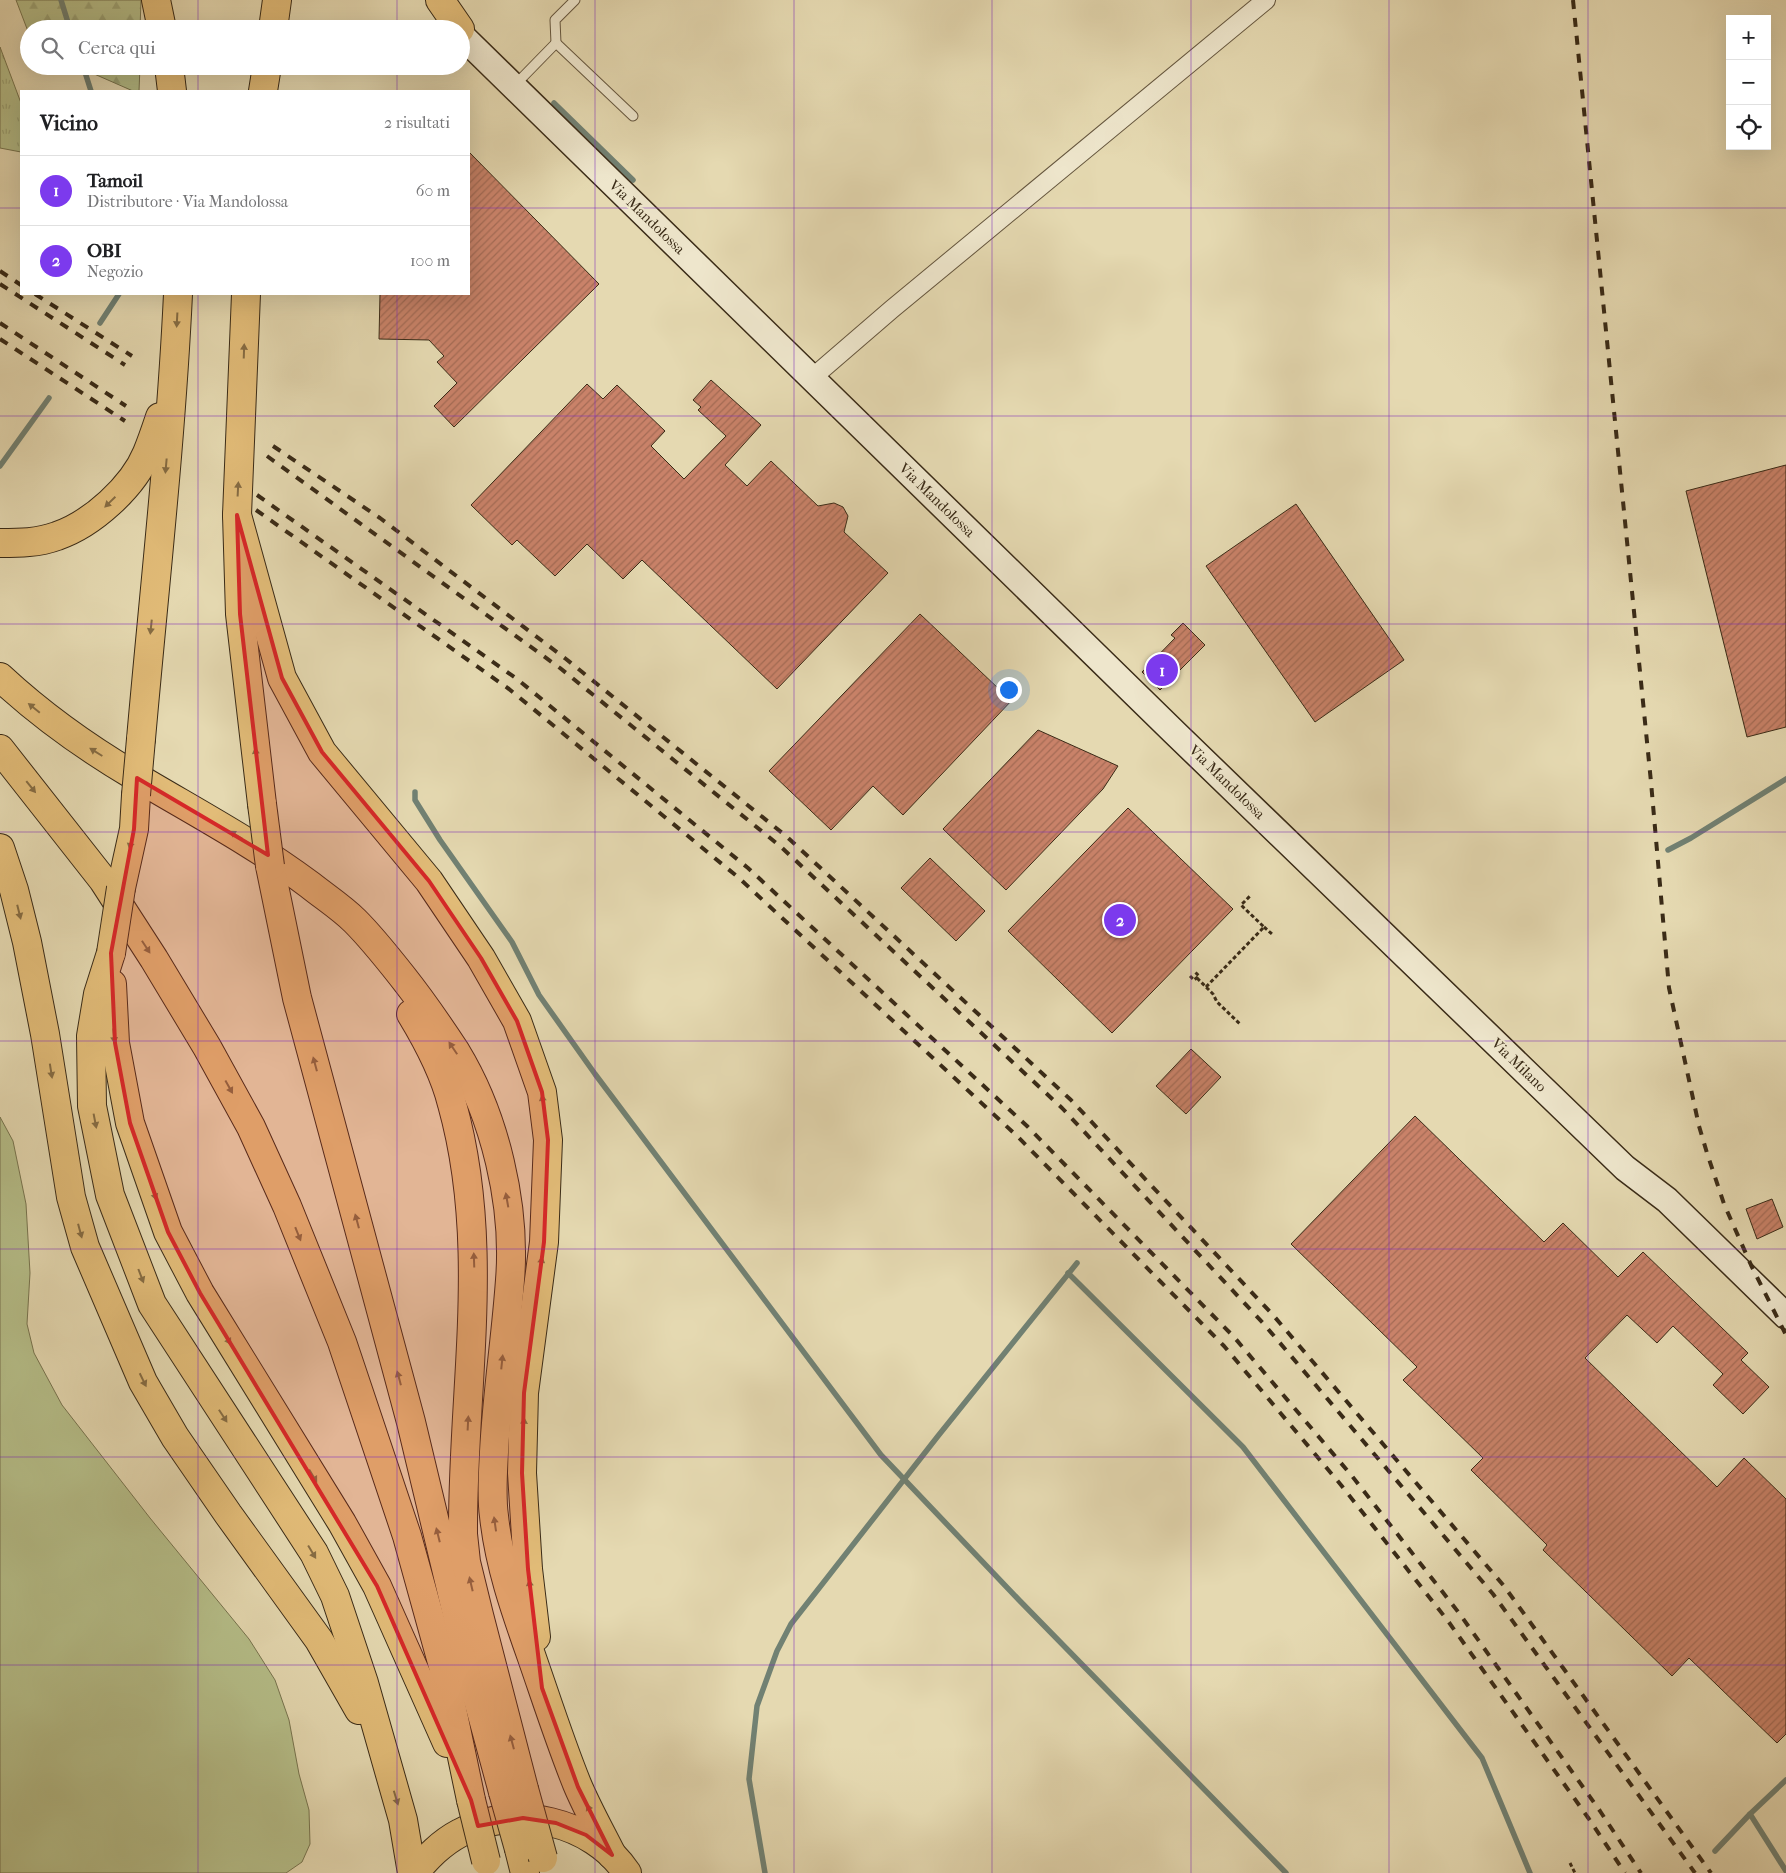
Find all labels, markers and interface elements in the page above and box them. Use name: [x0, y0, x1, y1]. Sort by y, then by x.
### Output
map controls: [1726, 15, 1771, 150]
button: +: [1726, 15, 1771, 60]
search box: [20, 20, 470, 75]
icon: search: [38, 34, 66, 62]
text: Cerca qui: [78, 37, 156, 59]
button: −: [1726, 60, 1771, 105]
button: locate: [1726, 105, 1771, 150]
text: Vicino: [40, 111, 98, 135]
text: 2 risultati: [384, 113, 450, 132]
text: Tamoil: [87, 170, 143, 192]
street label: Via Mandolossa: [604, 175, 690, 259]
text: 1: [53, 181, 59, 200]
text: 60 m: [416, 181, 450, 200]
text: Distributore · Via Mandolossa: [87, 192, 288, 211]
text: OBI: [87, 240, 122, 262]
text: 2: [52, 251, 60, 270]
text: 100 m: [410, 251, 450, 270]
text: Negozio: [87, 262, 143, 281]
one-way arrow: [172, 313, 180, 329]
one-way arrow: [240, 343, 248, 359]
one-way arrow: [161, 458, 169, 474]
street label: Via Mandolossa: [894, 458, 980, 542]
one-way arrow: [235, 481, 243, 497]
one-way arrow: [105, 496, 117, 508]
one-way arrow: [147, 620, 155, 636]
pin: 1: [1146, 651, 1178, 689]
your location: [996, 677, 1022, 703]
one-way arrow: [28, 702, 41, 713]
street label: Via Mandolossa: [1184, 740, 1270, 824]
one-way arrow: [252, 747, 260, 763]
one-way arrow: [90, 748, 103, 757]
one-way arrow: [25, 780, 36, 793]
one-way arrow: [229, 831, 244, 839]
one-way arrow: [127, 834, 135, 849]
pin: 2: [1104, 901, 1136, 939]
one-way arrow: [16, 904, 24, 919]
one-way arrow: [141, 940, 151, 954]
one-way arrow: [111, 1029, 119, 1045]
street label: Via Milano: [1487, 1034, 1551, 1096]
one-way arrow: [448, 1041, 458, 1055]
one-way arrow: [310, 1056, 318, 1071]
one-way arrow: [47, 1063, 55, 1079]
one-way arrow: [225, 1080, 233, 1094]
one-way arrow: [539, 1094, 547, 1110]
one-way arrow: [91, 1113, 99, 1129]
one-way arrow: [151, 1186, 158, 1201]
one-way arrow: [502, 1192, 510, 1208]
one-way arrow: [352, 1213, 360, 1228]
one-way arrow: [76, 1223, 84, 1238]
one-way arrow: [294, 1227, 302, 1242]
one-way arrow: [469, 1252, 477, 1268]
one-way arrow: [538, 1256, 546, 1272]
one-way arrow: [138, 1269, 145, 1284]
one-way arrow: [223, 1332, 232, 1345]
one-way arrow: [498, 1353, 506, 1369]
one-way arrow: [394, 1370, 402, 1385]
one-way arrow: [139, 1373, 147, 1387]
one-way arrow: [219, 1409, 228, 1423]
one-way arrow: [464, 1414, 472, 1430]
one-way arrow: [520, 1417, 528, 1433]
one-way arrow: [309, 1469, 318, 1482]
one-way arrow: [491, 1515, 499, 1531]
one-way arrow: [434, 1528, 442, 1543]
one-way arrow: [308, 1545, 317, 1558]
one-way arrow: [467, 1576, 475, 1592]
one-way arrow: [526, 1579, 534, 1595]
one-way arrow: [507, 1734, 515, 1749]
one-way arrow: [393, 1791, 401, 1806]
one-way arrow: [586, 1804, 594, 1818]

